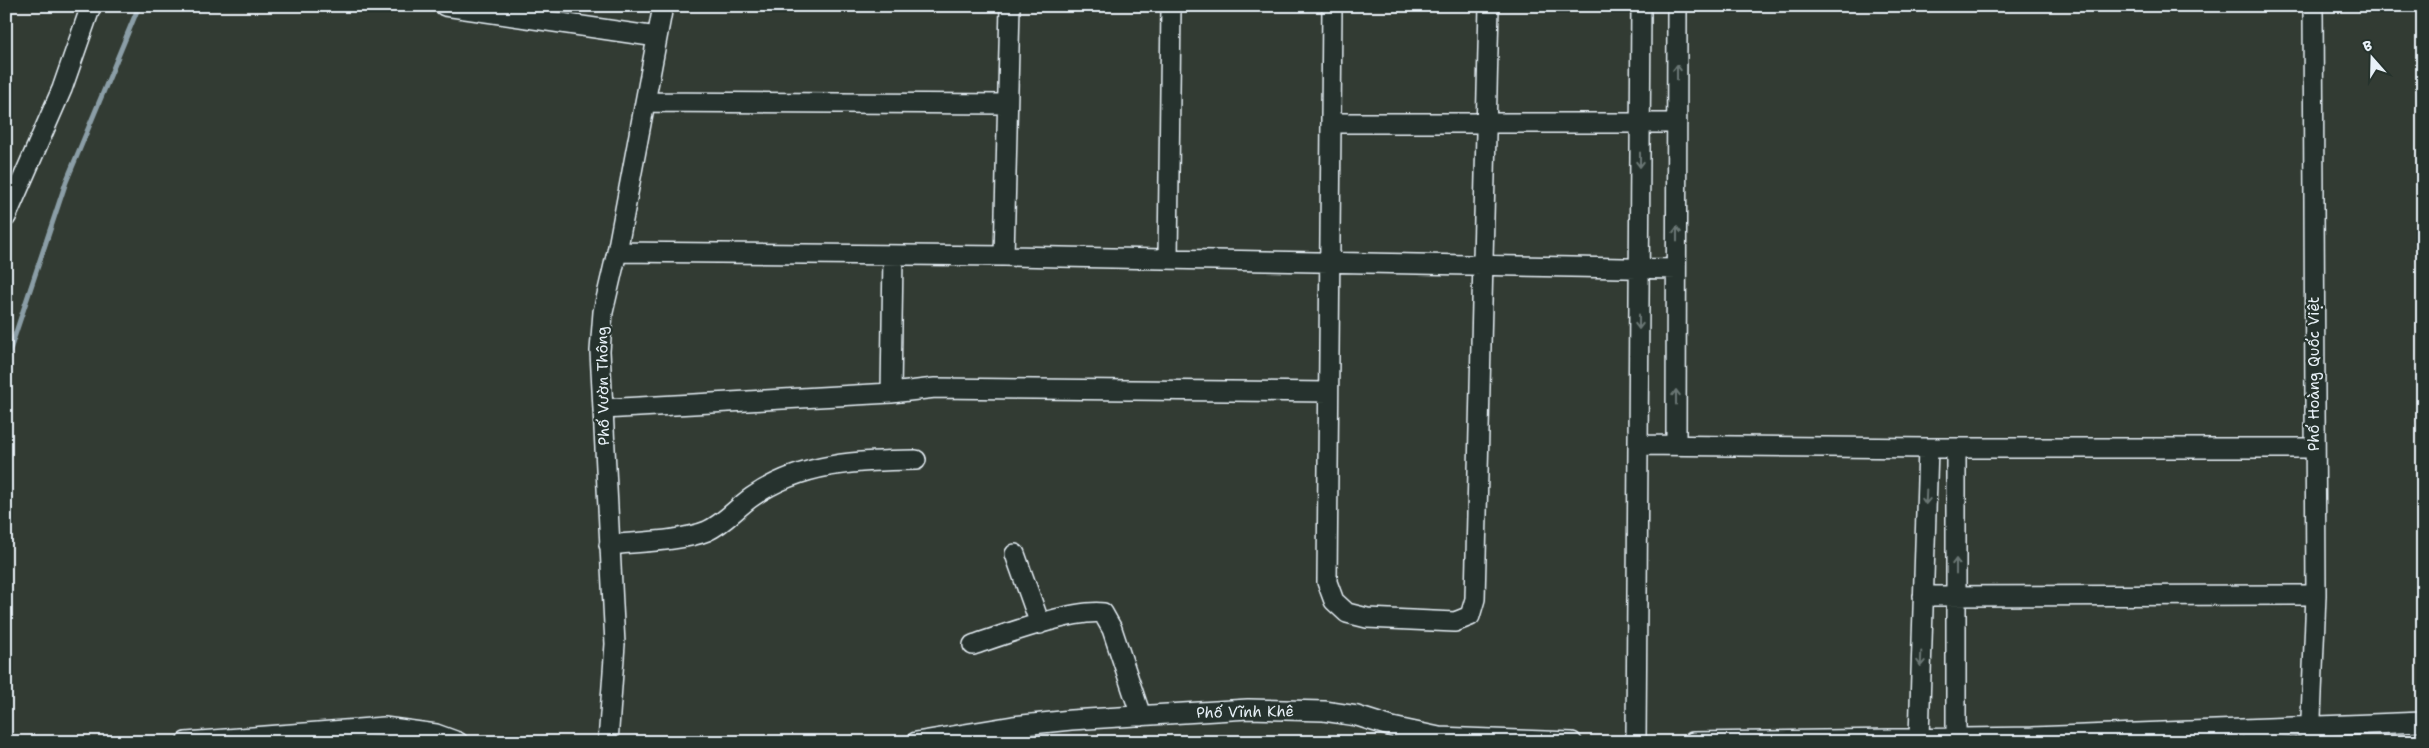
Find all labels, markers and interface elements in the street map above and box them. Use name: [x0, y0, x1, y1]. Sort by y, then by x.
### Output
north arrow: [2346, 32, 2396, 82]
text: B: [2360, 36, 2375, 56]
one-way arrow: [1672, 64, 1682, 80]
one-way arrow: [1635, 152, 1645, 168]
one-way arrow: [1672, 226, 1682, 242]
street label: Phố Hoàng Quốc Việt: [2304, 297, 2324, 451]
one-way arrow: [1634, 314, 1644, 330]
street label: Phố Vườn Thông: [592, 326, 614, 446]
one-way arrow: [1671, 389, 1681, 405]
one-way arrow: [1921, 488, 1931, 505]
one-way arrow: [1951, 559, 1961, 575]
one-way arrow: [1916, 651, 1926, 667]
street label: Phố Vĩnh Khê: [1196, 701, 1294, 723]

